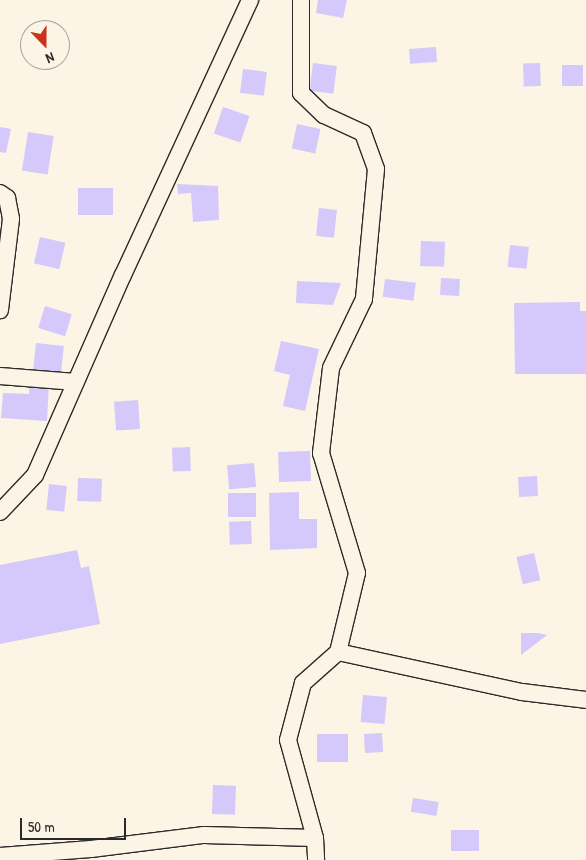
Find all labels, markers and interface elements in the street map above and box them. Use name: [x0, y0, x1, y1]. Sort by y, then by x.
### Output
north arrow: [20, 20, 70, 70]
text: N: [43, 48, 57, 69]
scale bar: [22, 808, 129, 840]
text: 50 m: [28, 816, 55, 837]

